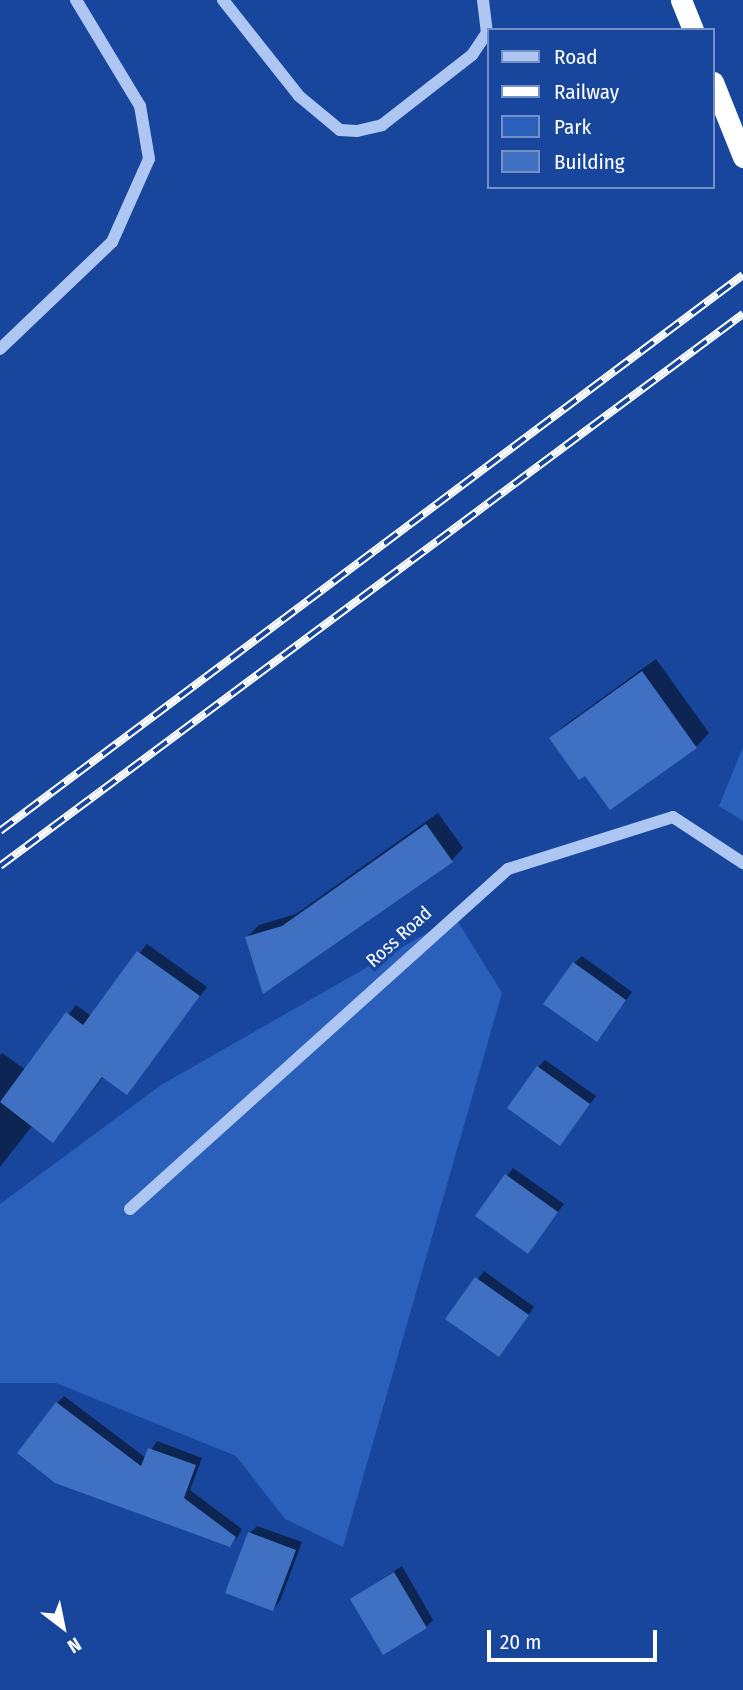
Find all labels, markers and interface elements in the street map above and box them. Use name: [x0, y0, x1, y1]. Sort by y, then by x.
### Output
legend: [488, 28, 715, 189]
text: Road: [554, 44, 598, 70]
text: Railway: [554, 79, 619, 105]
text: Park: [554, 114, 591, 140]
text: Building: [554, 149, 625, 175]
street label: Ross Road: [362, 902, 436, 972]
north arrow: [28, 1592, 98, 1662]
scale bar: [491, 1616, 661, 1660]
text: 20 m: [500, 1629, 541, 1655]
text: N: [63, 1632, 85, 1658]

